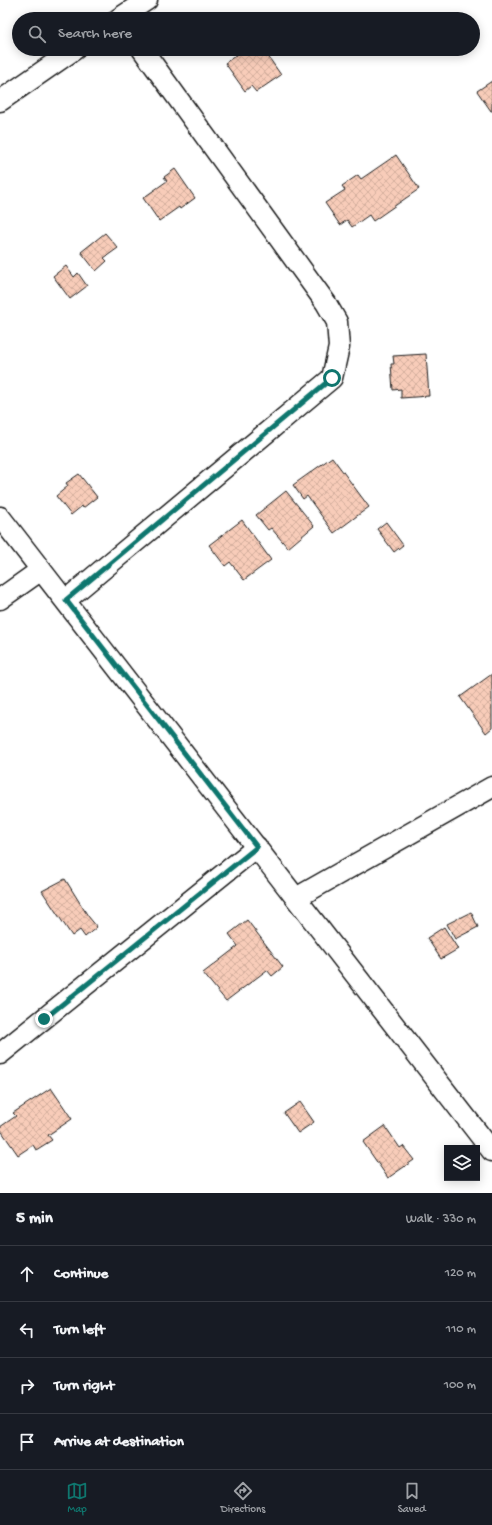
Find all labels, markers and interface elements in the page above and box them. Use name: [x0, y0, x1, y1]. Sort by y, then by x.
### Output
search box: [12, 12, 480, 56]
icon: search: [26, 23, 48, 45]
text: Search here: [58, 25, 132, 43]
route start: [323, 369, 341, 387]
route end: [35, 1010, 53, 1028]
map controls: [444, 1145, 480, 1181]
button: layers: [444, 1145, 480, 1181]
text: 5 min: [16, 1209, 53, 1229]
text: Walk · 330 m: [406, 1212, 476, 1227]
icon: ahead: [16, 1263, 38, 1285]
text: Continue: [54, 1265, 108, 1283]
text: 120 m: [445, 1266, 476, 1281]
icon: left: [16, 1319, 38, 1341]
text: Turn left: [54, 1321, 105, 1339]
text: 110 m: [446, 1322, 476, 1337]
icon: right: [16, 1375, 38, 1397]
text: Turn right: [54, 1377, 114, 1395]
text: 100 m: [444, 1378, 476, 1393]
icon: arrive: [16, 1431, 38, 1453]
text: Arrive at destination: [54, 1433, 184, 1451]
tab: Map: [66, 1480, 88, 1516]
tab: Directions: [221, 1480, 265, 1516]
tab: Saved: [398, 1480, 426, 1516]

